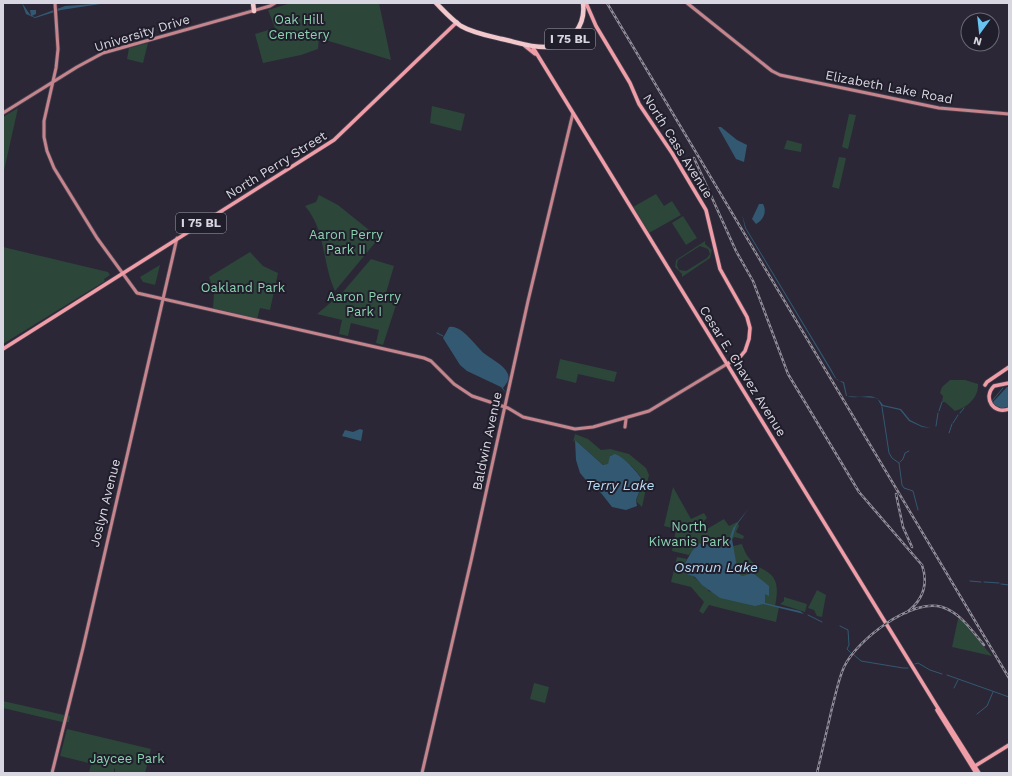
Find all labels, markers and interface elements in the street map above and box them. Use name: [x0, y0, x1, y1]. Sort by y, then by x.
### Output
street label: University Drive: [93, 11, 191, 55]
park label: Oak Hill Cemetery: [268, 12, 330, 42]
north arrow: [960, 12, 1000, 52]
road number: I 75 BL: [545, 29, 595, 49]
text: N: [972, 34, 983, 49]
street label: Elizabeth Lake Road: [824, 67, 954, 107]
street label: North Cass Avenue: [640, 91, 716, 201]
street label: North Perry Street: [223, 128, 330, 202]
road number: I 75 BL: [176, 213, 226, 233]
park label: Aaron Perry Park II: [309, 227, 383, 257]
park label: Oakland Park: [201, 280, 286, 295]
park label: Aaron Perry Park I: [327, 289, 401, 319]
street label: Cesar E. Chavez Avenue: [697, 303, 789, 439]
street label: Baldwin Avenue: [469, 390, 505, 492]
street label: Joslyn Avenue: [87, 457, 123, 549]
water label: Terry Lake: [585, 477, 655, 493]
park label: North Kiwanis Park: [649, 519, 730, 549]
water label: Osmun Lake: [674, 559, 758, 575]
park label: Jaycee Park: [89, 751, 165, 766]

